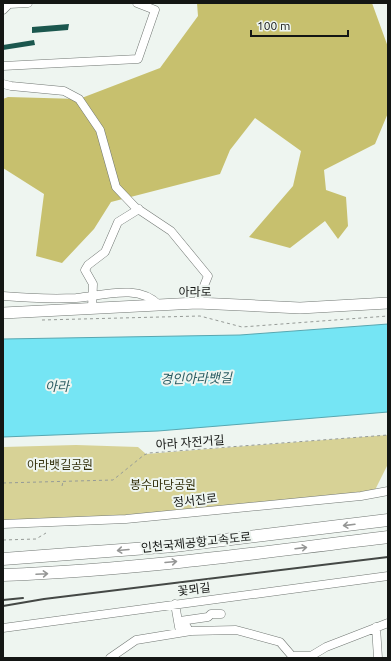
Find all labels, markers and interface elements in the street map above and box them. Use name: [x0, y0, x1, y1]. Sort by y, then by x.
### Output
scale bar: [251, 12, 348, 38]
text: 100 m: [257, 19, 290, 32]
street label: 아라로: [178, 285, 212, 298]
water label: 경인아라뱃길: [160, 370, 233, 386]
water label: 아라: [45, 379, 71, 393]
street label: 아라 자전거길: [155, 433, 225, 451]
park label: 아라뱃길공원: [27, 458, 93, 471]
park label: 봉수마당공원: [130, 478, 196, 491]
street label: 정서진로: [172, 491, 218, 509]
one-way arrow: [343, 521, 356, 529]
street label: 인천국제공항고속도로: [140, 530, 252, 554]
one-way arrow: [294, 544, 307, 552]
one-way arrow: [117, 547, 130, 554]
one-way arrow: [164, 559, 177, 566]
one-way arrow: [35, 570, 48, 577]
street label: 꽃뫼길: [177, 581, 211, 597]

